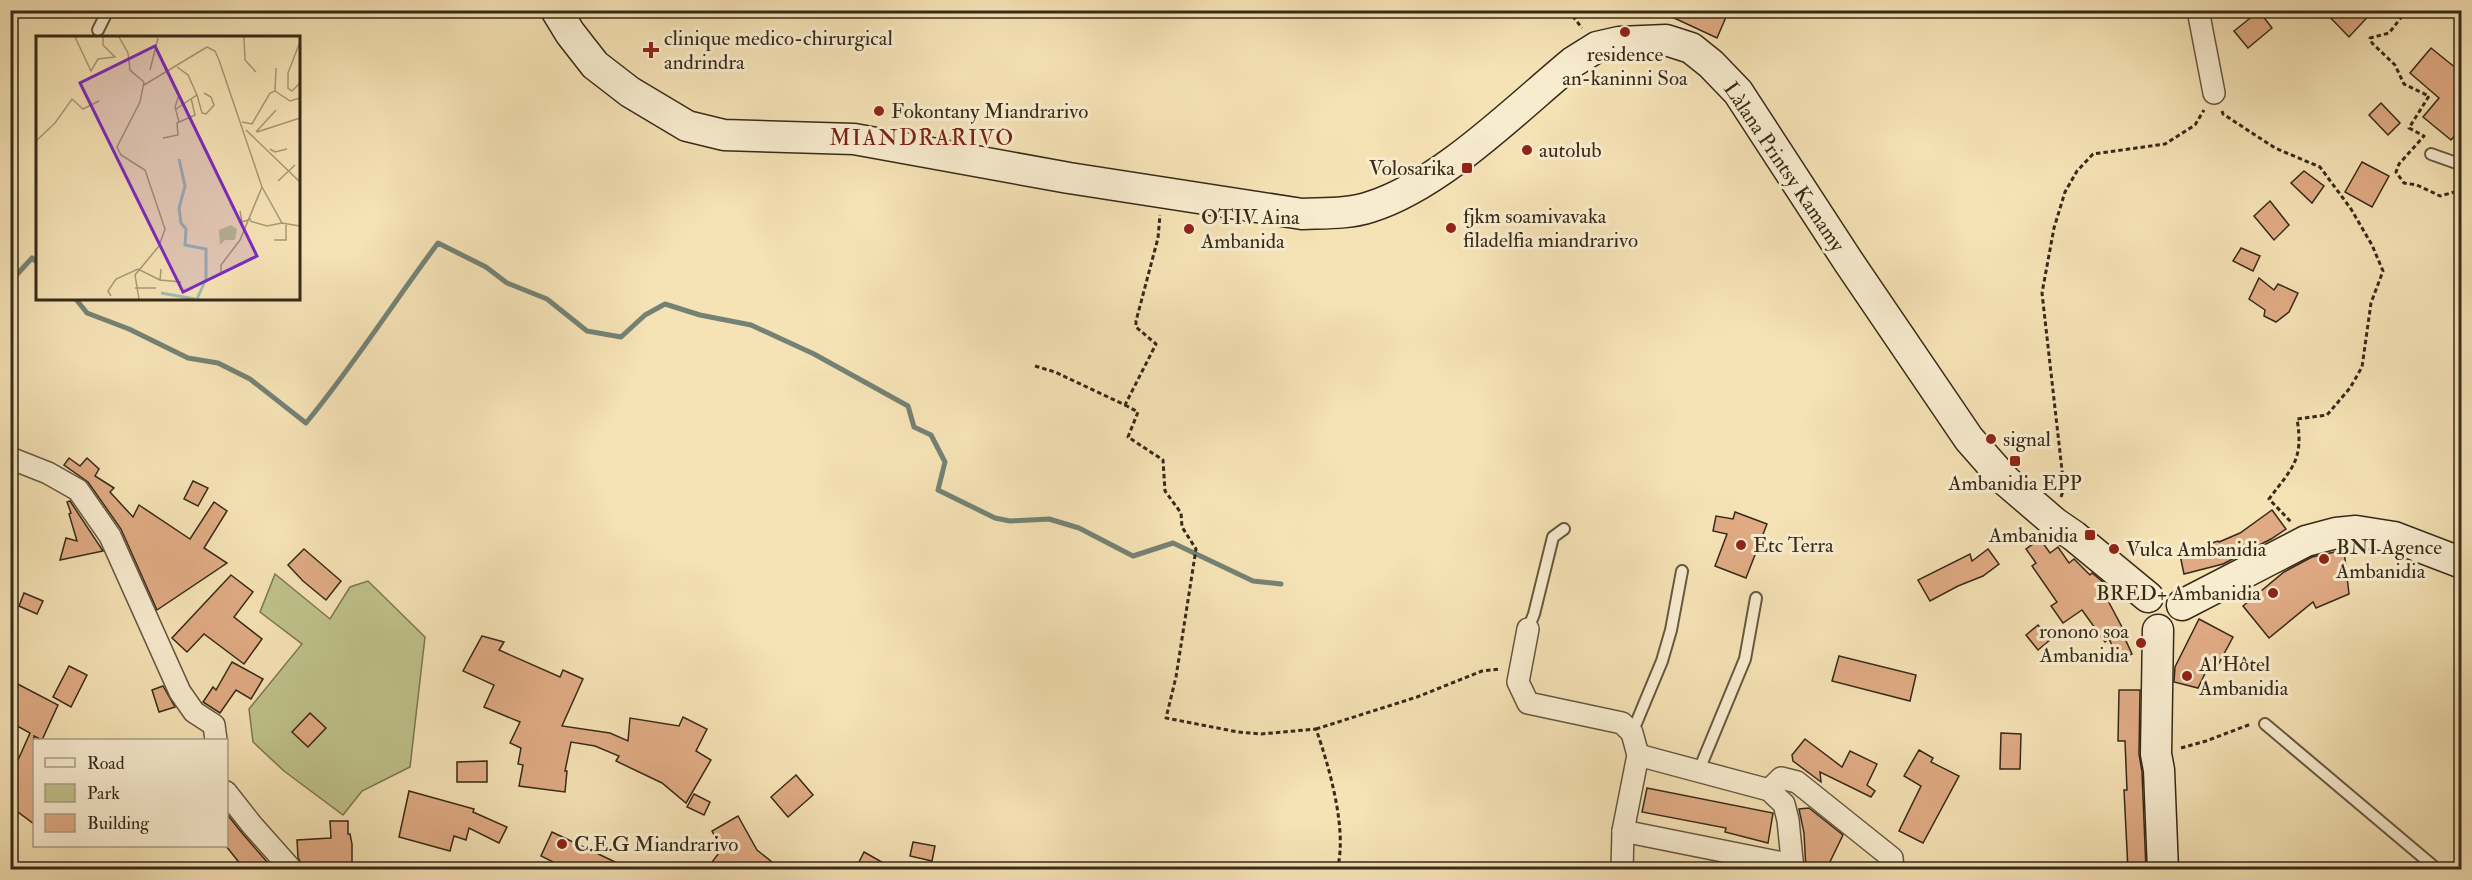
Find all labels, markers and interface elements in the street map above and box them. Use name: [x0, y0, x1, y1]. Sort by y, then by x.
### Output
place label: clinique medico-chirurgical andrindra: [664, 25, 893, 76]
marker: residence an-kaninni Soa: [1618, 25, 1632, 39]
inset map: [36, 36, 300, 300]
marker: clinique medico-chirurgical andrindra: [642, 41, 660, 59]
place label: residence an-kaninni Soa: [1562, 41, 1688, 92]
street label: Làlana Printsy Kamamy: [1717, 77, 1851, 258]
place label: Fokontany Miandrarivo: [891, 98, 1088, 125]
marker: Fokontany Miandrarivo: [872, 104, 886, 118]
district label: MIANDRARIVO: [829, 124, 1015, 152]
place label: autolub: [1539, 137, 1602, 164]
marker: autolub: [1520, 143, 1534, 157]
place label: Volosarika: [1369, 155, 1455, 182]
marker: Volosarika: [1460, 161, 1474, 175]
place label: fjkm soamivavaka filadelfia miandrarivo: [1463, 203, 1638, 254]
place label: OTIV Aina Ambanida: [1200, 204, 1300, 255]
marker: fjkm soamivavaka filadelfia miandrarivo: [1444, 221, 1458, 235]
marker: OTIV Aina Ambanida: [1182, 222, 1196, 236]
place label: signal: [2003, 426, 2052, 453]
marker: signal: [1984, 432, 1998, 446]
marker: Ambanidia EPP: [2008, 454, 2022, 468]
place label: Ambanidia EPP: [1947, 470, 2082, 497]
place label: Ambanidia: [1988, 522, 2078, 549]
marker: Ambanidia: [2083, 528, 2097, 542]
place label: Etc Terra: [1753, 532, 1834, 559]
place label: BNI Agence Ambanidia: [2335, 534, 2442, 585]
place label: Vulca Ambanidia: [2126, 536, 2267, 563]
marker: Etc Terra: [1734, 538, 1748, 552]
marker: Vulca Ambanidia: [2107, 542, 2121, 556]
marker: BNI Agence Ambanidia: [2317, 552, 2331, 566]
place label: BRED+ Ambanidia: [2096, 580, 2261, 607]
marker: BRED+ Ambanidia: [2266, 586, 2280, 600]
place label: ronono soa Ambanidia: [2039, 618, 2129, 669]
marker: ronono soa Ambanidia: [2134, 636, 2148, 650]
place label: Al Hôtel Ambanidia: [2198, 651, 2289, 702]
marker: Al Hôtel Ambanidia: [2180, 669, 2194, 683]
legend: [33, 739, 228, 847]
text: Road: [87, 752, 125, 775]
text: Park: [87, 782, 120, 805]
text: Building: [87, 812, 150, 835]
place label: C.E.G Miandrarivo: [574, 831, 738, 858]
marker: C.E.G Miandrarivo: [555, 837, 569, 851]

